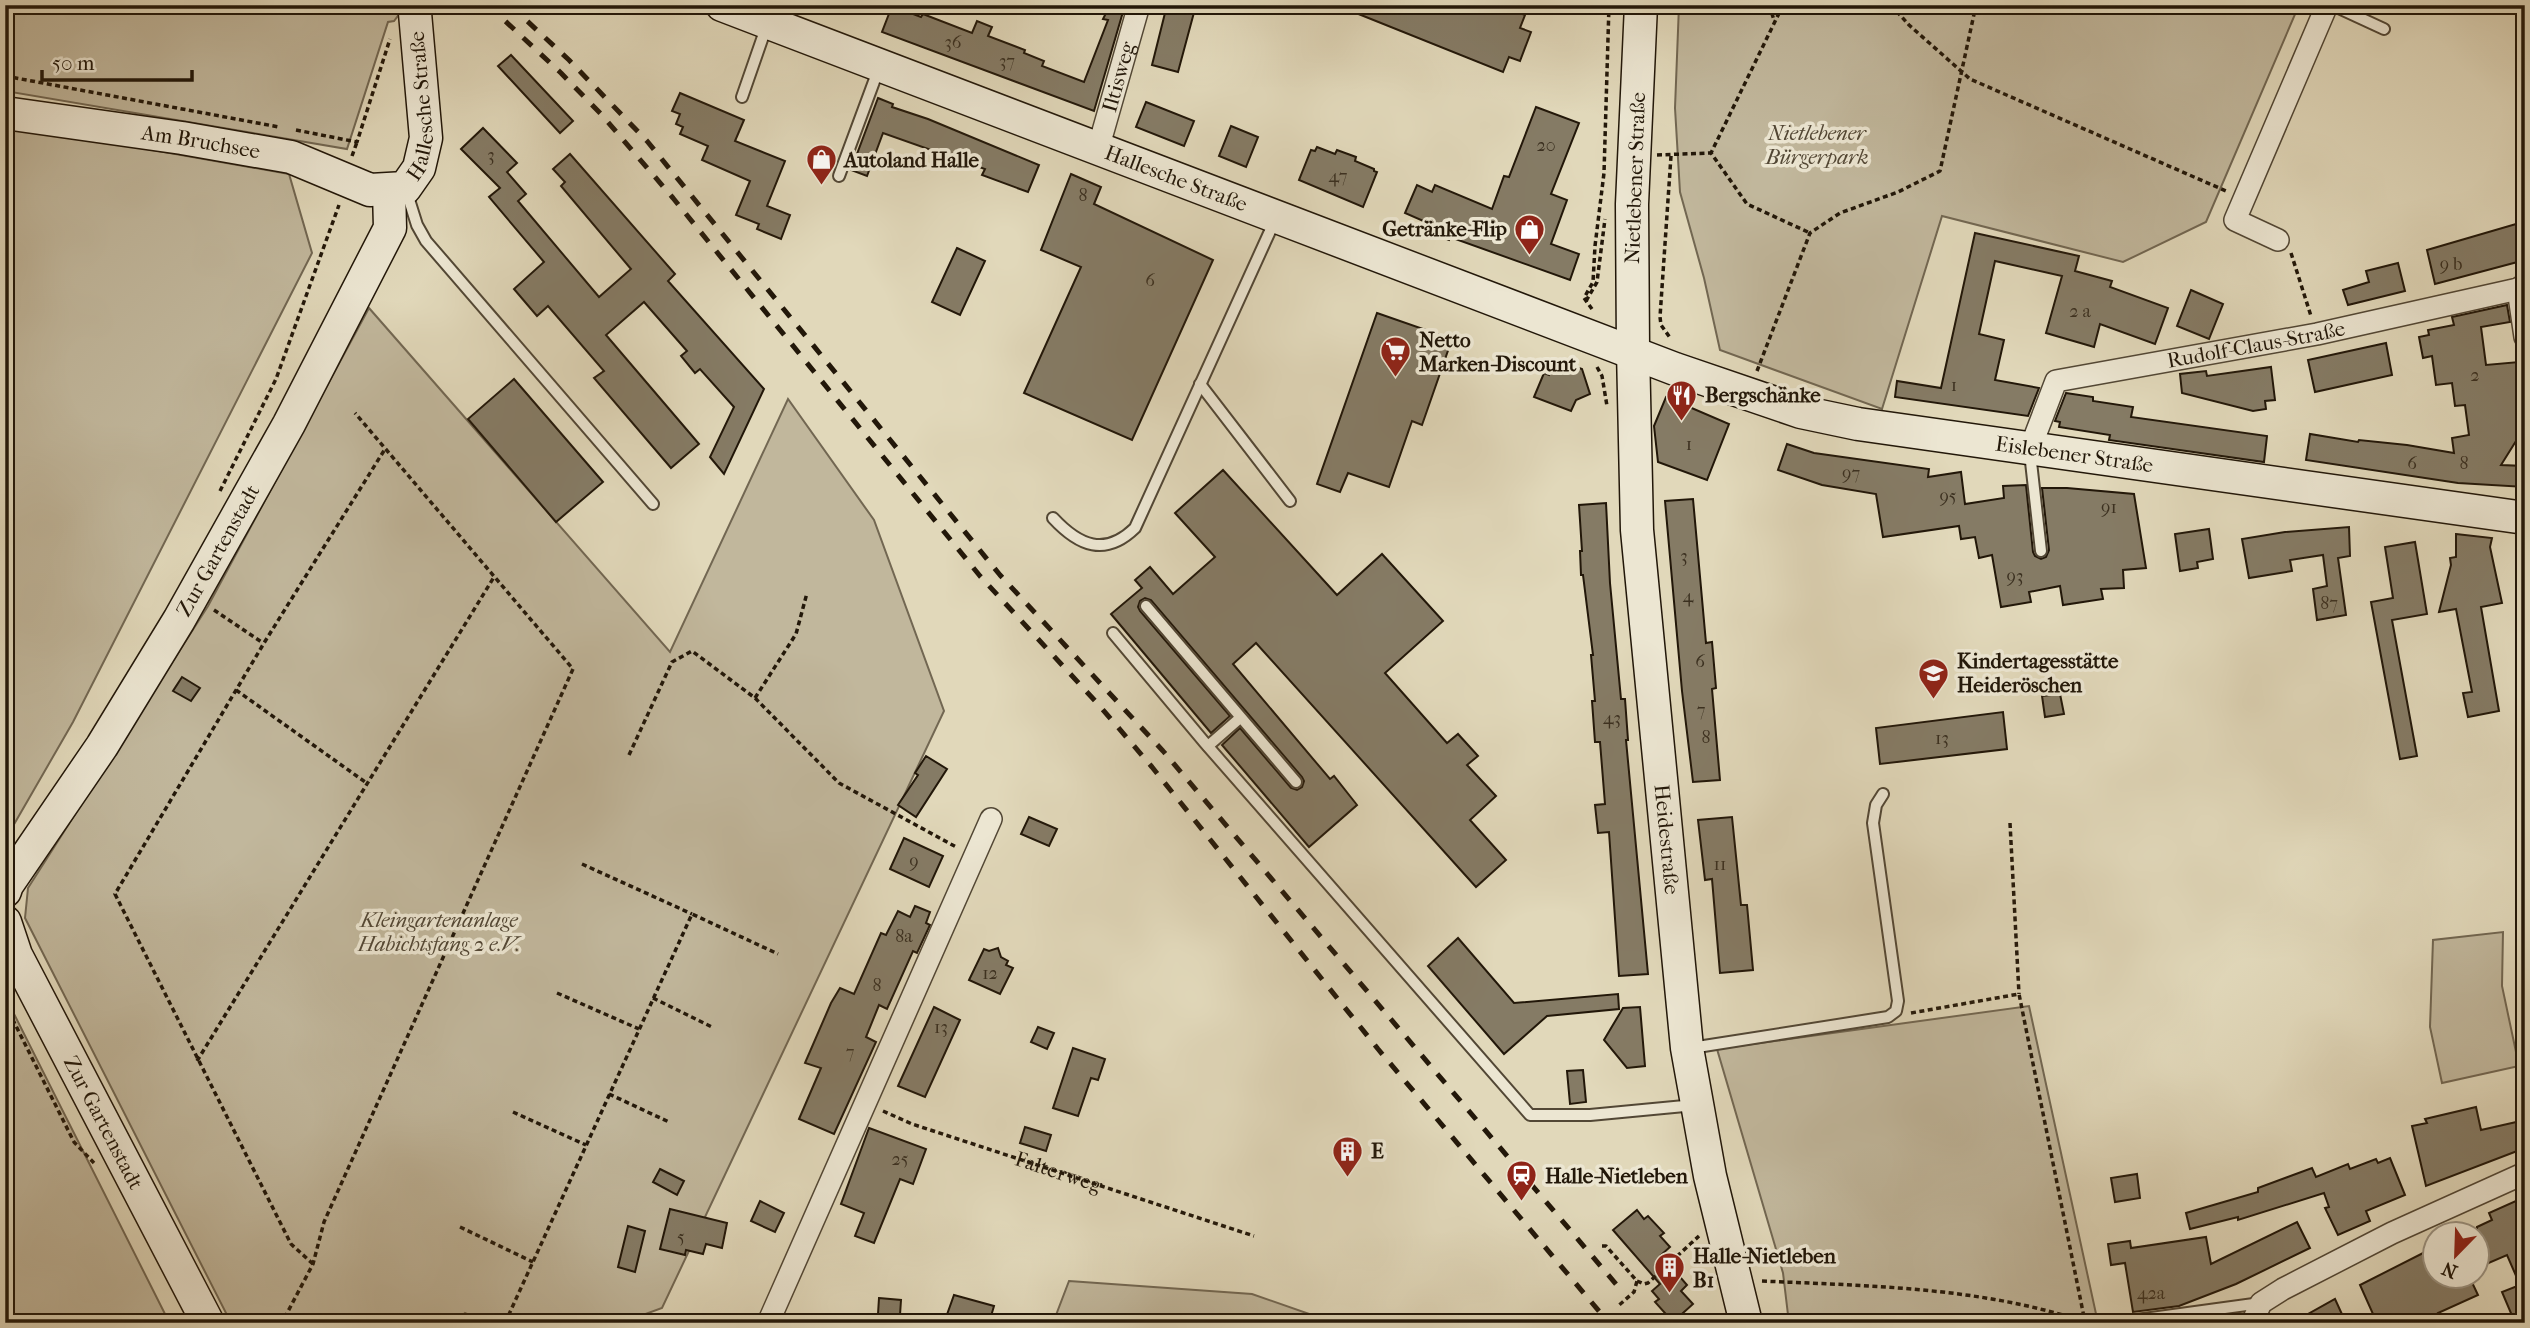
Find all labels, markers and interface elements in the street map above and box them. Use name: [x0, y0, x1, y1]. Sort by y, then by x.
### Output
street label: Hallesche Straße: [402, 30, 439, 185]
house number: 36: [944, 32, 962, 53]
scale bar: [42, 38, 192, 82]
street label: Iltisweg: [1097, 38, 1140, 115]
text: 50 m: [52, 51, 95, 75]
house number: 37: [999, 51, 1015, 72]
street label: Nietlebener Straße: [1620, 92, 1650, 264]
street label: Am Bruchsee: [139, 120, 262, 163]
park label: Nietlebener Bürgerpark: [1764, 121, 1869, 169]
house number: 20: [1536, 135, 1556, 156]
street label: Hallesche Straße: [1101, 140, 1251, 217]
shop icon: Autoland Halle: [804, 143, 838, 187]
house number: 3: [487, 145, 495, 166]
place label: Autoland Halle: [842, 148, 980, 172]
house number: 47: [1329, 166, 1348, 187]
house number: 8: [1078, 185, 1088, 206]
shop icon: Getränke-Flip: [1513, 212, 1547, 256]
place label: Getränke-Flip: [1382, 217, 1508, 241]
house number: 9 b: [2440, 254, 2462, 275]
house number: 6: [1145, 270, 1155, 291]
house number: 2 a: [2069, 301, 2091, 322]
street label: Rudolf-Claus-Straße: [2165, 316, 2347, 373]
place label: Netto Marken-Discount: [1418, 328, 1577, 376]
supermarket icon: Netto Marken-Discount: [1379, 335, 1413, 379]
house number: 2: [2470, 365, 2480, 386]
house number: 1: [1951, 375, 1957, 396]
restaurant icon: Bergschänke: [1665, 378, 1699, 422]
place label: Bergschänke: [1705, 383, 1821, 407]
street label: Eislebener Straße: [1994, 432, 2155, 477]
house number: 1: [1686, 434, 1692, 455]
house number: 6: [2407, 453, 2417, 474]
house number: 8: [2459, 453, 2469, 474]
house number: 97: [1842, 463, 1860, 484]
street label: Zur Gartenstadt: [172, 480, 265, 621]
house number: 95: [1939, 486, 1957, 507]
house number: 91: [2101, 497, 2117, 518]
house number: 3: [1680, 546, 1688, 567]
house number: 93: [2007, 566, 2023, 587]
house number: 4: [1683, 586, 1694, 607]
house number: 87: [2320, 593, 2338, 614]
place label: Kindertagesstätte Heideröschen: [1957, 649, 2119, 697]
house number: 6: [1695, 651, 1705, 672]
school or university icon: Kindertagesstätte Heideröschen: [1917, 656, 1951, 700]
house number: 7: [1697, 700, 1706, 721]
house number: 43: [1603, 708, 1621, 729]
house number: 8: [1701, 727, 1711, 748]
house number: 13: [1935, 728, 1949, 749]
street label: Heidestraße: [1650, 783, 1684, 895]
house number: 9: [909, 851, 919, 872]
house number: 11: [1714, 854, 1726, 875]
park label: Kleingartenanlage Habichtsfang 2 e.V.: [357, 908, 522, 956]
house number: 8a: [895, 926, 913, 947]
house number: 12: [982, 963, 998, 984]
house number: 8: [872, 975, 882, 996]
house number: 13: [934, 1017, 948, 1038]
house number: 7: [846, 1042, 855, 1063]
street label: Zur Gartenstadt: [59, 1052, 148, 1194]
building icon: E: [1331, 1134, 1365, 1178]
place label: E: [1371, 1139, 1384, 1163]
street label: Falterweg: [1012, 1147, 1106, 1198]
house number: 25: [891, 1149, 909, 1170]
station icon: Halle-Nietleben: [1505, 1159, 1539, 1203]
place label: Halle-Nietleben: [1545, 1164, 1689, 1188]
north arrow: [2422, 1220, 2492, 1290]
house number: 5: [677, 1227, 685, 1248]
place label: Halle-Nietleben B1: [1693, 1244, 1837, 1292]
building icon: Halle-Nietleben B1: [1653, 1251, 1687, 1295]
text: N: [2438, 1257, 2461, 1283]
house number: 42a: [2137, 1283, 2166, 1304]

